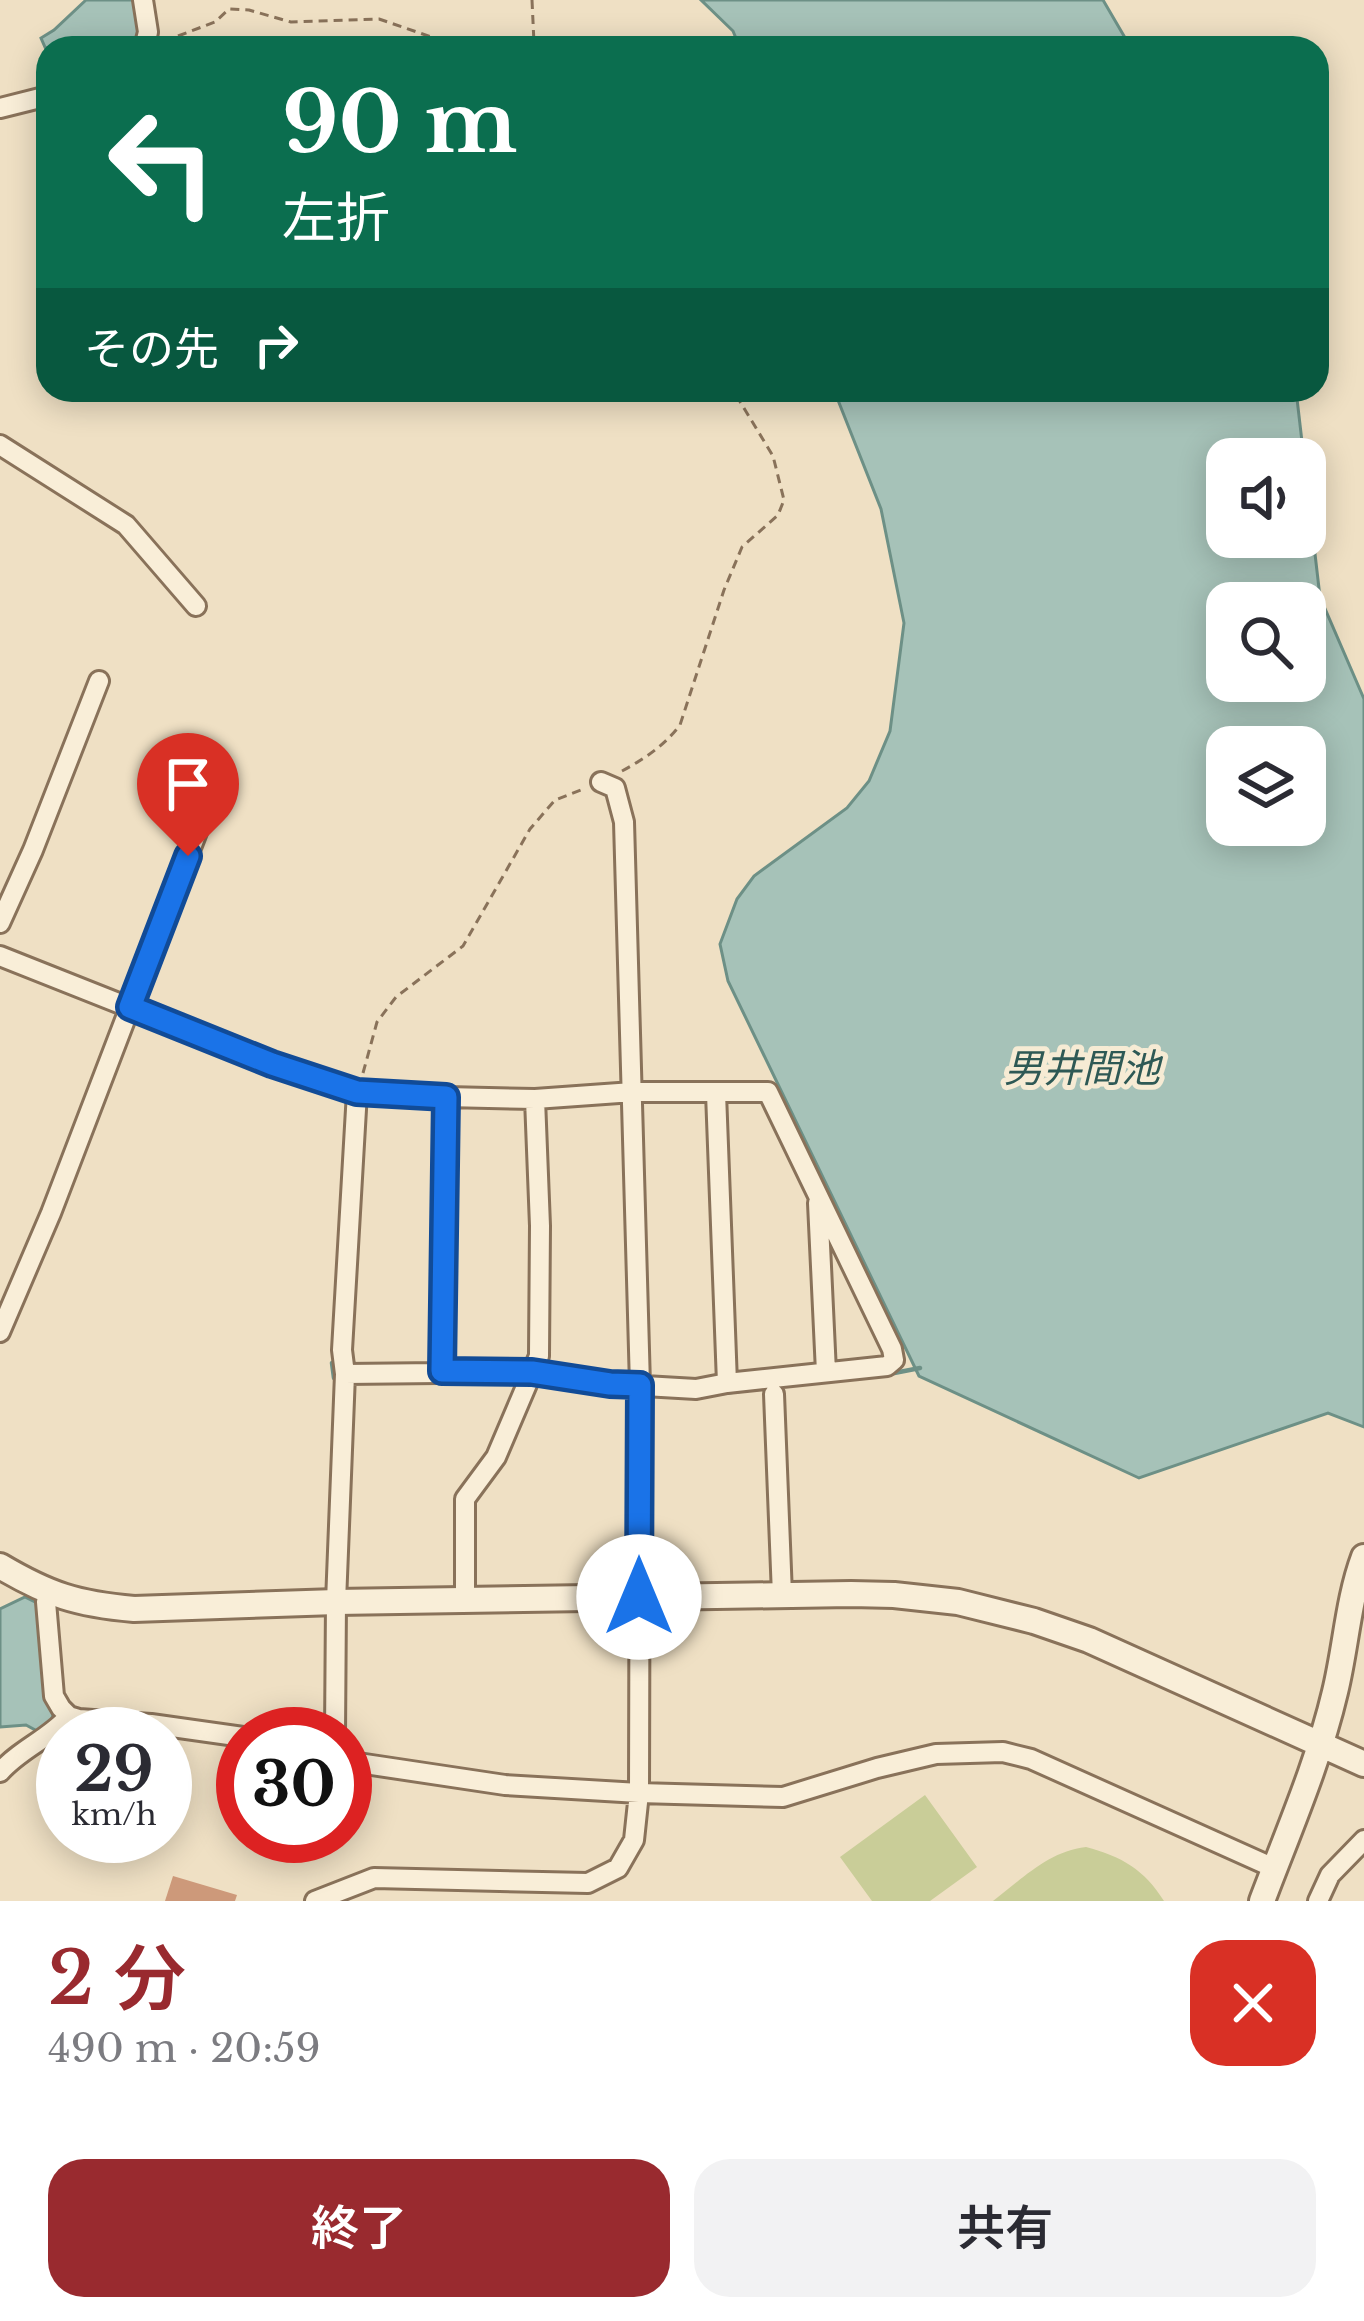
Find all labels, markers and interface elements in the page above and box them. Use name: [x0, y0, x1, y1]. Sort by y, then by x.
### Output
text: 90 m: [282, 71, 517, 175]
icon: left: [84, 84, 240, 240]
text: 左折: [282, 185, 390, 252]
icon: right: [243, 312, 309, 378]
text: その先: [84, 321, 219, 377]
map controls: [1206, 438, 1326, 846]
button: sound: [1206, 438, 1326, 558]
button: search: [1206, 582, 1326, 702]
button: layers: [1206, 726, 1326, 846]
pin: [137, 733, 239, 856]
icon: arrive: [155, 751, 221, 817]
water label: 男井間池: [1004, 1044, 1164, 1093]
position arrow: [576, 1534, 702, 1660]
speed limit sign: 30: [216, 1707, 372, 1863]
text: 29: [74, 1733, 154, 1807]
text: km/h: [71, 1796, 157, 1833]
text: 2 分: [48, 1934, 186, 2023]
button: close: [1190, 1940, 1316, 2066]
text: 490 m · 20:59: [48, 2024, 321, 2073]
button: 終了: [48, 2159, 670, 2297]
button: 共有: [694, 2159, 1316, 2297]

